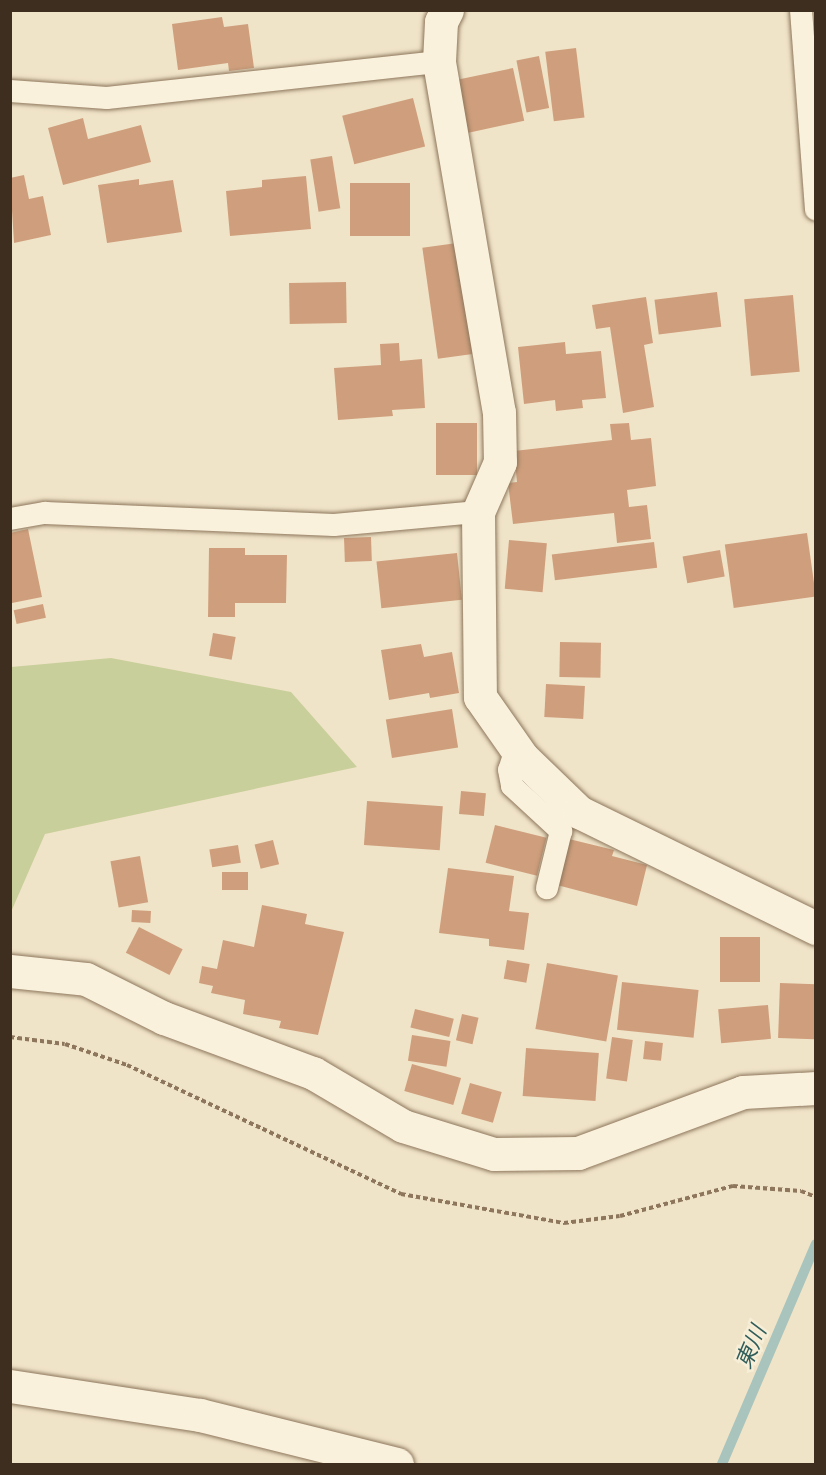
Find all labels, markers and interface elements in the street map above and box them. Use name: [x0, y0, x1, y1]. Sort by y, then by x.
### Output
water label: 東川: [730, 1322, 772, 1372]

